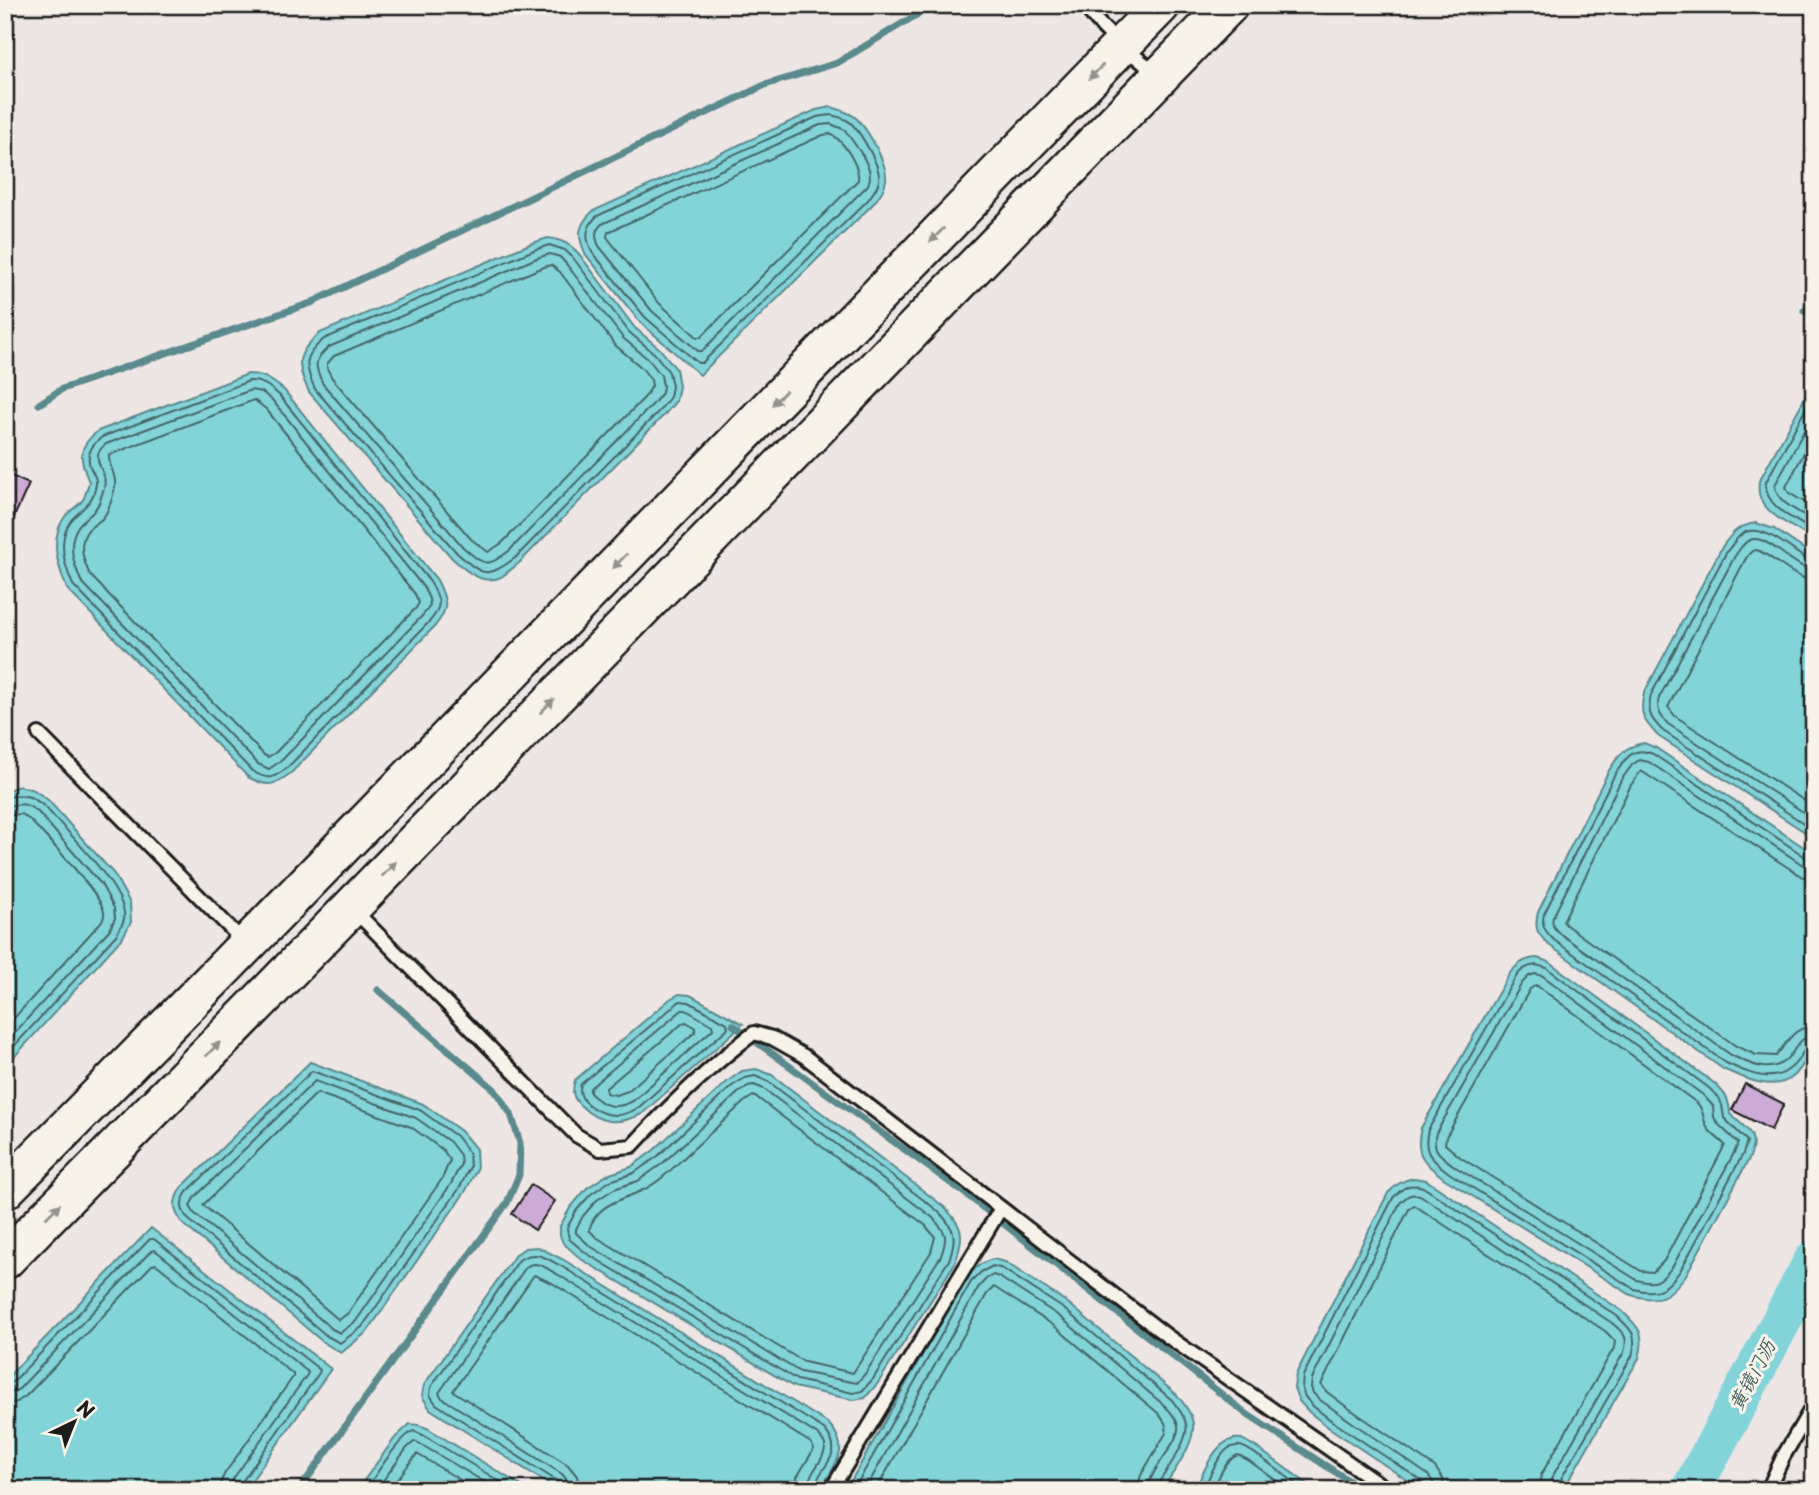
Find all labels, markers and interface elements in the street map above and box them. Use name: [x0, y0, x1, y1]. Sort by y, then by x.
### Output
one-way arrow: [1087, 63, 1104, 80]
one-way arrow: [930, 226, 946, 243]
one-way arrow: [771, 389, 787, 406]
one-way arrow: [612, 552, 628, 569]
one-way arrow: [539, 697, 556, 714]
one-way arrow: [380, 860, 397, 877]
one-way arrow: [204, 1041, 220, 1058]
one-way arrow: [45, 1203, 62, 1220]
water label: 黄镜门沥: [1721, 1333, 1782, 1415]
north arrow: [38, 1386, 108, 1456]
text: N: [71, 1393, 101, 1424]

